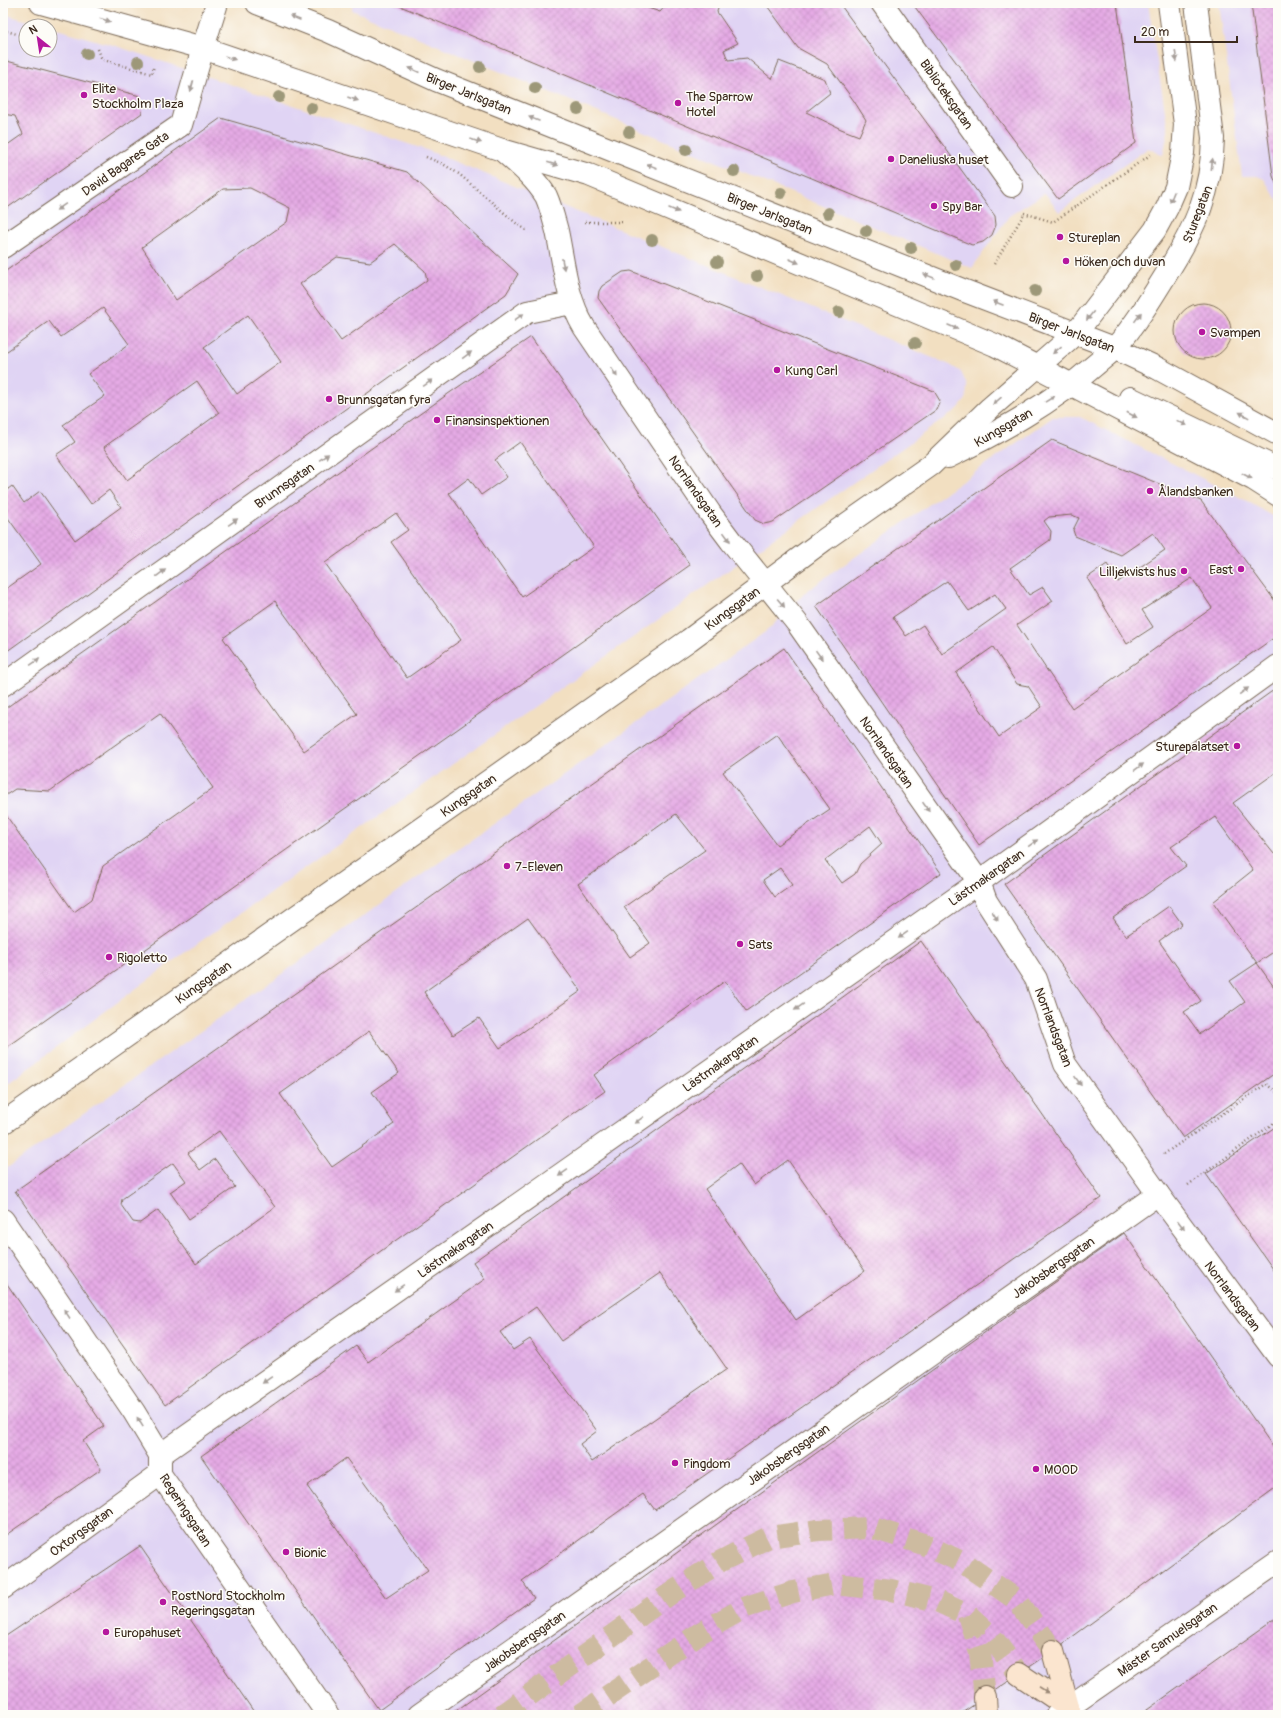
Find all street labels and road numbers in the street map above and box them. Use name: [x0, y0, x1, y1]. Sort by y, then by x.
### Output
street label: Biblioteksgatan: [916, 56, 976, 133]
street label: Birger Jarlsgatan: [423, 69, 514, 118]
street label: David Bagares Gata: [79, 128, 172, 200]
street label: Sturegatan: [1180, 183, 1216, 246]
street label: Birger Jarlsgatan: [724, 189, 815, 238]
street label: Birger Jarlsgatan: [1026, 309, 1117, 357]
street label: Kungsgatan: [972, 405, 1035, 451]
street label: Norrlandsgatan: [665, 453, 726, 530]
street label: Brunnsgatan: [252, 459, 318, 512]
street label: Kungsgatan: [702, 583, 763, 634]
street label: Norrlandsgatan: [856, 714, 917, 791]
street label: Kungsgatan: [438, 771, 500, 821]
street label: Lästmakargatan: [946, 846, 1027, 910]
street label: Kungsgatan: [173, 958, 235, 1008]
street label: Norrlandsgatan: [1031, 985, 1076, 1069]
street label: Lästmakargatan: [680, 1032, 761, 1096]
street label: Lästmakargatan: [415, 1218, 496, 1282]
street label: Jakobsbergsgatan: [1009, 1233, 1098, 1302]
street label: Norrlandsgatan: [1201, 1258, 1264, 1335]
street label: Jakobsbergsgatan: [744, 1420, 833, 1489]
street label: Regeringsgatan: [156, 1471, 215, 1550]
street label: Oxtorgsgatan: [47, 1503, 116, 1560]
street label: Mäster Samuelsgatan: [1115, 1599, 1220, 1680]
street label: Jakobsbergsgatan: [480, 1607, 569, 1676]

